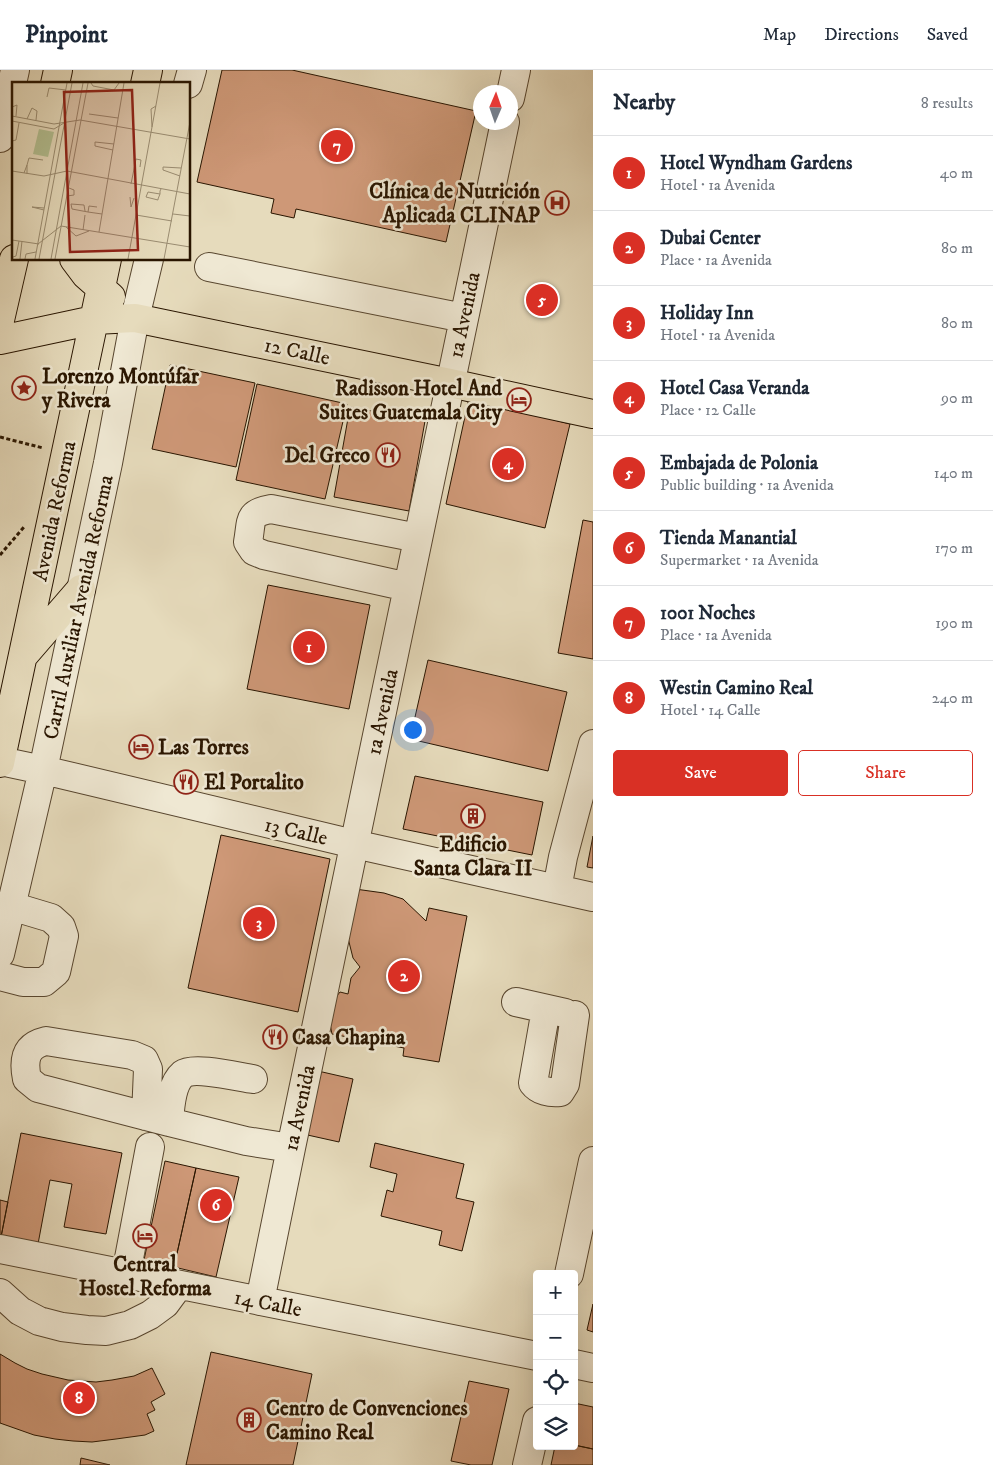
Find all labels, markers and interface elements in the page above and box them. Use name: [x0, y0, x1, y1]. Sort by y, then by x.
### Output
text: Pinpoint: [25, 20, 108, 50]
text: Map: [763, 24, 796, 46]
text: Directions: [824, 24, 899, 46]
text: Saved: [927, 24, 968, 46]
inset map: [12, 82, 190, 260]
north arrow: [473, 85, 518, 130]
text: Nearby: [613, 90, 675, 116]
text: 8 results: [921, 93, 973, 113]
pin: 7: [321, 127, 353, 165]
text: Hotel Wyndham Gardens: [660, 152, 852, 175]
text: 1: [626, 163, 632, 183]
text: 40 m: [940, 163, 973, 183]
text: Hotel · 1a Avenida: [660, 175, 775, 195]
place label: Clínica de Nutrición Aplicada CLINAP: [369, 179, 541, 229]
hospital icon: Clínica de Nutrición Aplicada CLINAP: [544, 190, 570, 216]
text: Dubai Center: [660, 227, 761, 250]
text: 2: [625, 238, 633, 258]
text: 80 m: [941, 238, 973, 258]
text: Place · 1a Avenida: [660, 250, 772, 270]
street label: 1a Avenida: [443, 270, 487, 361]
pin: 5: [526, 281, 558, 319]
text: Holiday Inn: [660, 302, 754, 325]
text: 3: [626, 313, 632, 333]
text: 80 m: [941, 313, 973, 333]
text: Hotel · 1a Avenida: [660, 325, 775, 345]
street label: 12 Calle: [261, 332, 332, 372]
place label: Lorenzo Montúfar y Rivera: [41, 364, 200, 414]
place icon: Lorenzo Montúfar y Rivera: [11, 375, 37, 401]
place label: Radisson Hotel And Suites Guatemala City: [319, 376, 503, 426]
text: Hotel Casa Veranda: [660, 377, 809, 400]
hotel icon: Radisson Hotel And Suites Guatemala City: [506, 387, 532, 413]
text: 4: [624, 388, 634, 408]
text: 90 m: [941, 388, 973, 408]
text: Place · 12 Calle: [660, 400, 756, 420]
street label: Avenida Reforma: [27, 439, 83, 584]
restaurant icon: Del Greco: [375, 442, 401, 468]
place label: Del Greco: [284, 443, 370, 469]
pin: 4: [492, 445, 524, 483]
text: Embajada de Polonia: [660, 452, 818, 475]
text: 5: [625, 463, 633, 483]
text: 140 m: [934, 463, 973, 483]
street label: Carril Auxiliar Avenida Reforma: [38, 472, 120, 742]
text: Public building · 1a Avenida: [660, 475, 834, 495]
text: Tienda Manantial: [660, 527, 797, 550]
text: 6: [625, 538, 633, 558]
text: 170 m: [935, 538, 973, 558]
text: Supermarket · 1a Avenida: [660, 550, 819, 570]
text: 1001 Noches: [660, 602, 755, 625]
text: 7: [625, 613, 633, 633]
text: 190 m: [935, 613, 973, 633]
text: Place · 1a Avenida: [660, 625, 772, 645]
pin: 1: [293, 628, 325, 666]
street label: 1a Avenida: [361, 667, 405, 758]
text: Westin Camino Real: [660, 677, 813, 700]
text: 8: [625, 688, 633, 708]
text: 240 m: [932, 688, 973, 708]
text: Hotel · 14 Calle: [660, 700, 760, 720]
your location: [400, 717, 426, 743]
hotel icon: Las Torres: [128, 734, 154, 760]
place label: Las Torres: [158, 735, 249, 761]
button: Save: [613, 750, 788, 796]
button: Share: [798, 750, 973, 796]
restaurant icon: El Portalito: [173, 769, 199, 795]
place label: El Portalito: [204, 770, 304, 796]
building icon: Edificio Santa Clara II: [460, 803, 486, 829]
street label: 13 Calle: [262, 812, 330, 852]
place label: Edificio Santa Clara II: [414, 832, 533, 882]
pin: 3: [243, 904, 275, 942]
pin: 2: [388, 957, 420, 995]
restaurant icon: Casa Chapina: [262, 1024, 288, 1050]
place label: Casa Chapina: [292, 1025, 406, 1051]
street label: 1a Avenida: [278, 1063, 322, 1154]
pin: 6: [200, 1186, 232, 1224]
hotel icon: Central Hostel Reforma: [132, 1223, 158, 1249]
place label: Central Hostel Reforma: [79, 1252, 212, 1302]
map controls: [533, 1270, 578, 1450]
button: +: [533, 1270, 578, 1315]
street label: 14 Calle: [232, 1285, 304, 1323]
button: −: [533, 1315, 578, 1360]
button: locate: [533, 1360, 578, 1405]
pin: 8: [63, 1379, 95, 1417]
place label: Centro de Convenciones Camino Real: [266, 1396, 468, 1446]
button: layers: [533, 1405, 578, 1450]
building icon: Centro de Convenciones Camino Real: [236, 1407, 262, 1433]

